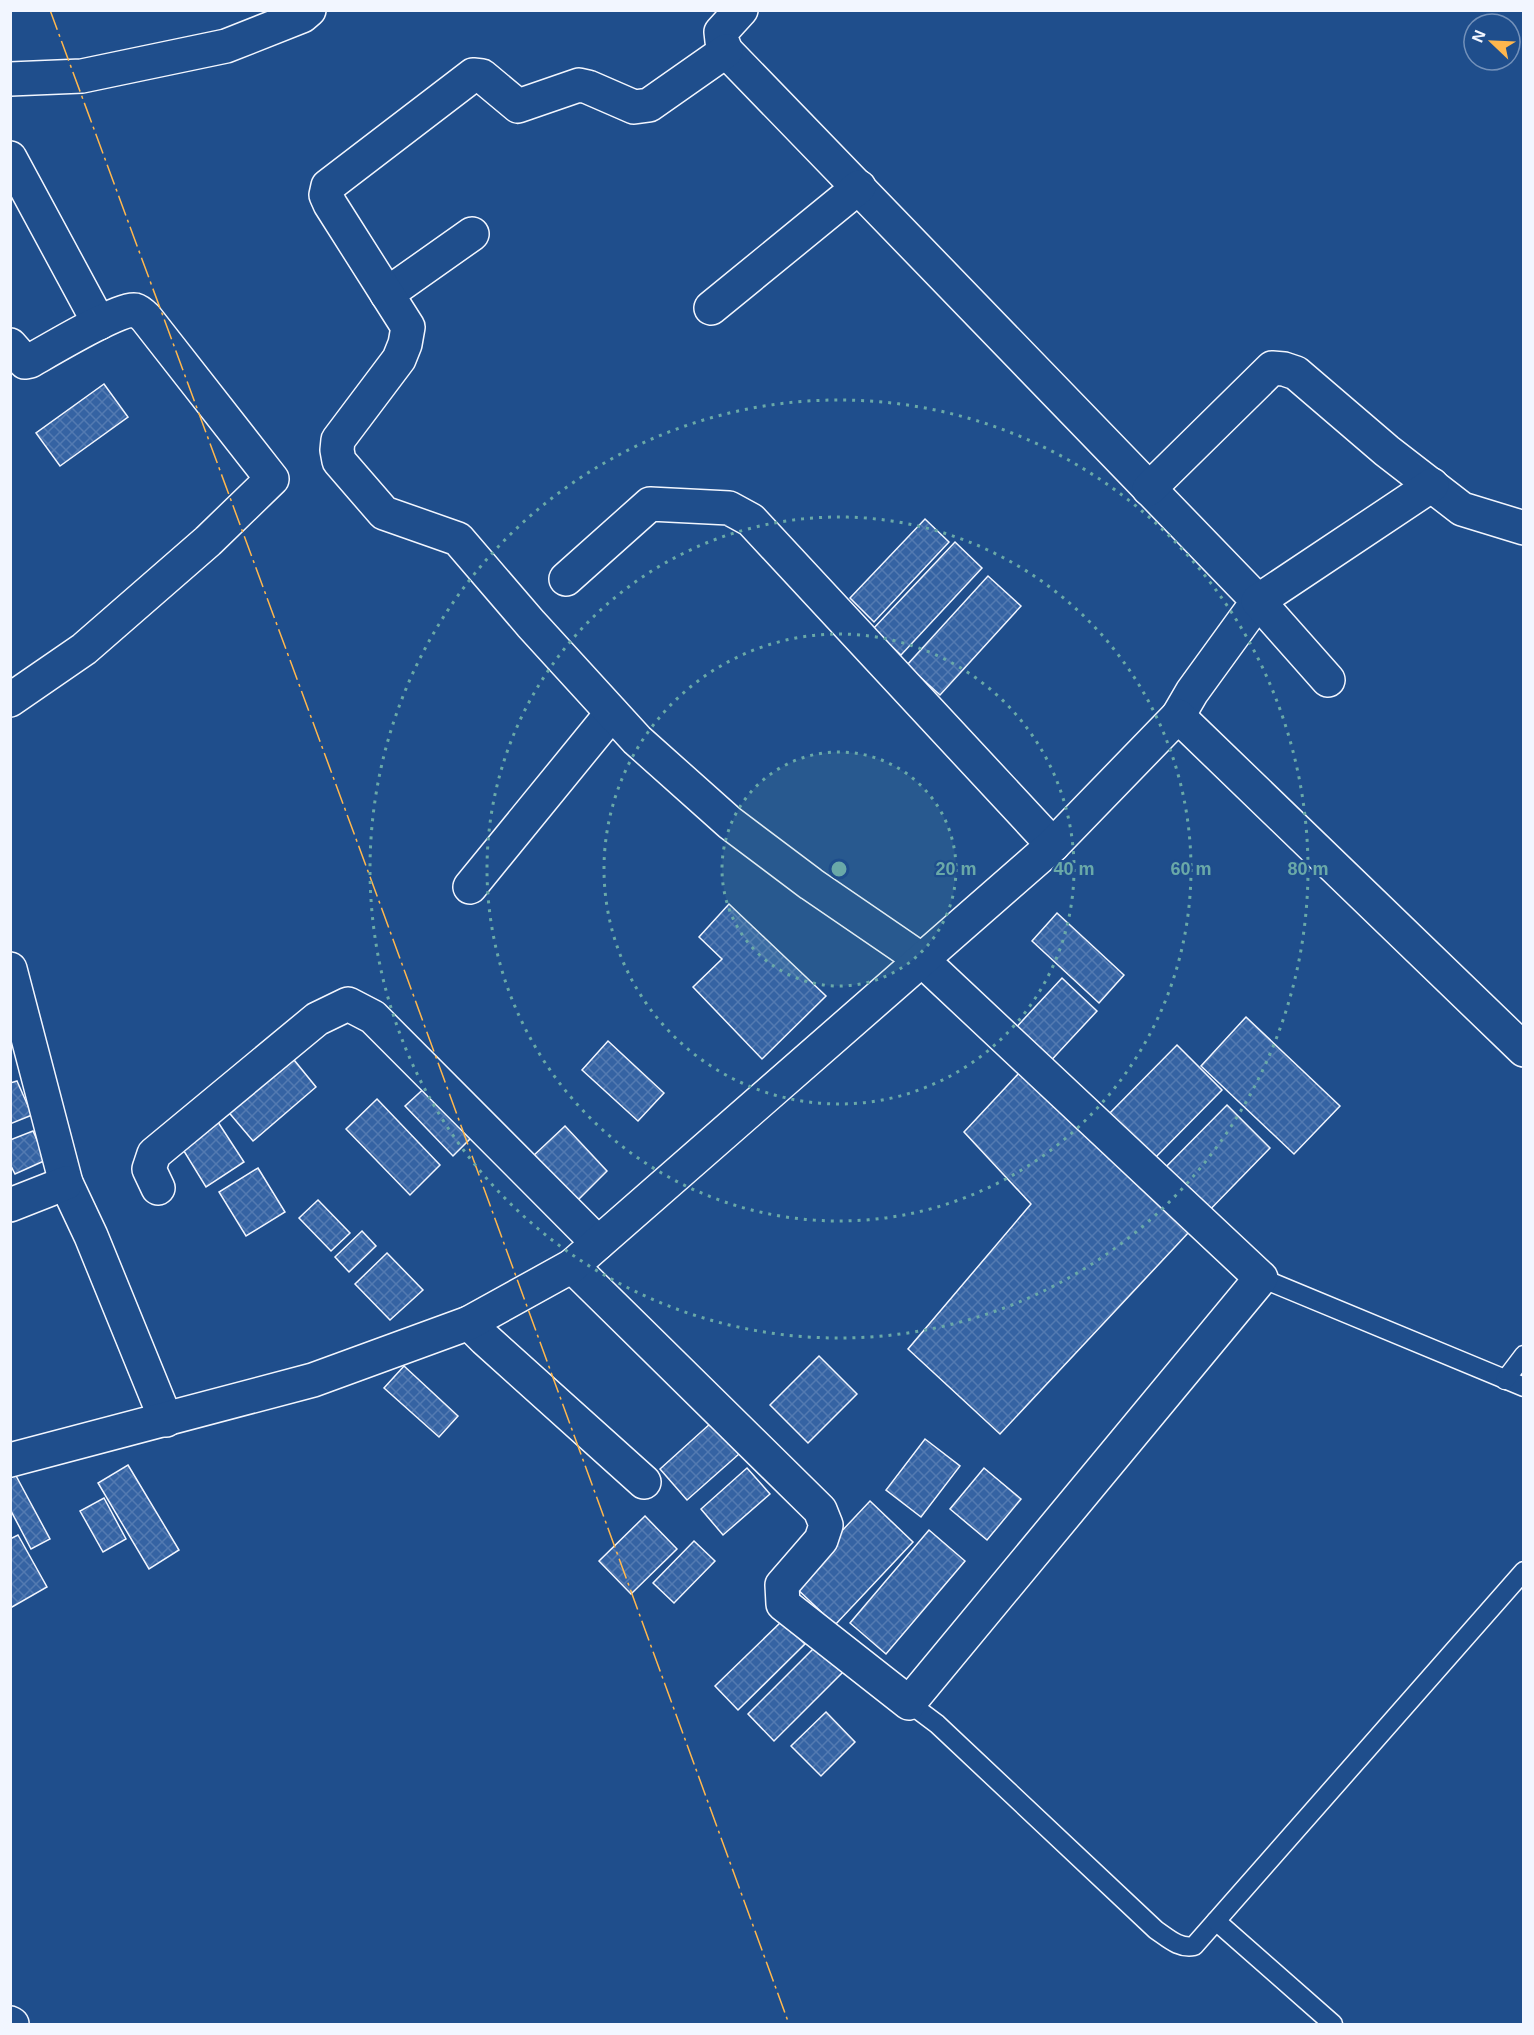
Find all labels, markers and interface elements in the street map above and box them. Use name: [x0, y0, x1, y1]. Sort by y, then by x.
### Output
north arrow: [1462, 12, 1522, 72]
text: N: [1469, 28, 1489, 45]
centre of rings: [829, 859, 849, 879]
text: 20 m: [935, 859, 977, 879]
text: 40 m: [1053, 859, 1095, 879]
text: 60 m: [1170, 859, 1212, 879]
text: 80 m: [1287, 859, 1329, 879]

